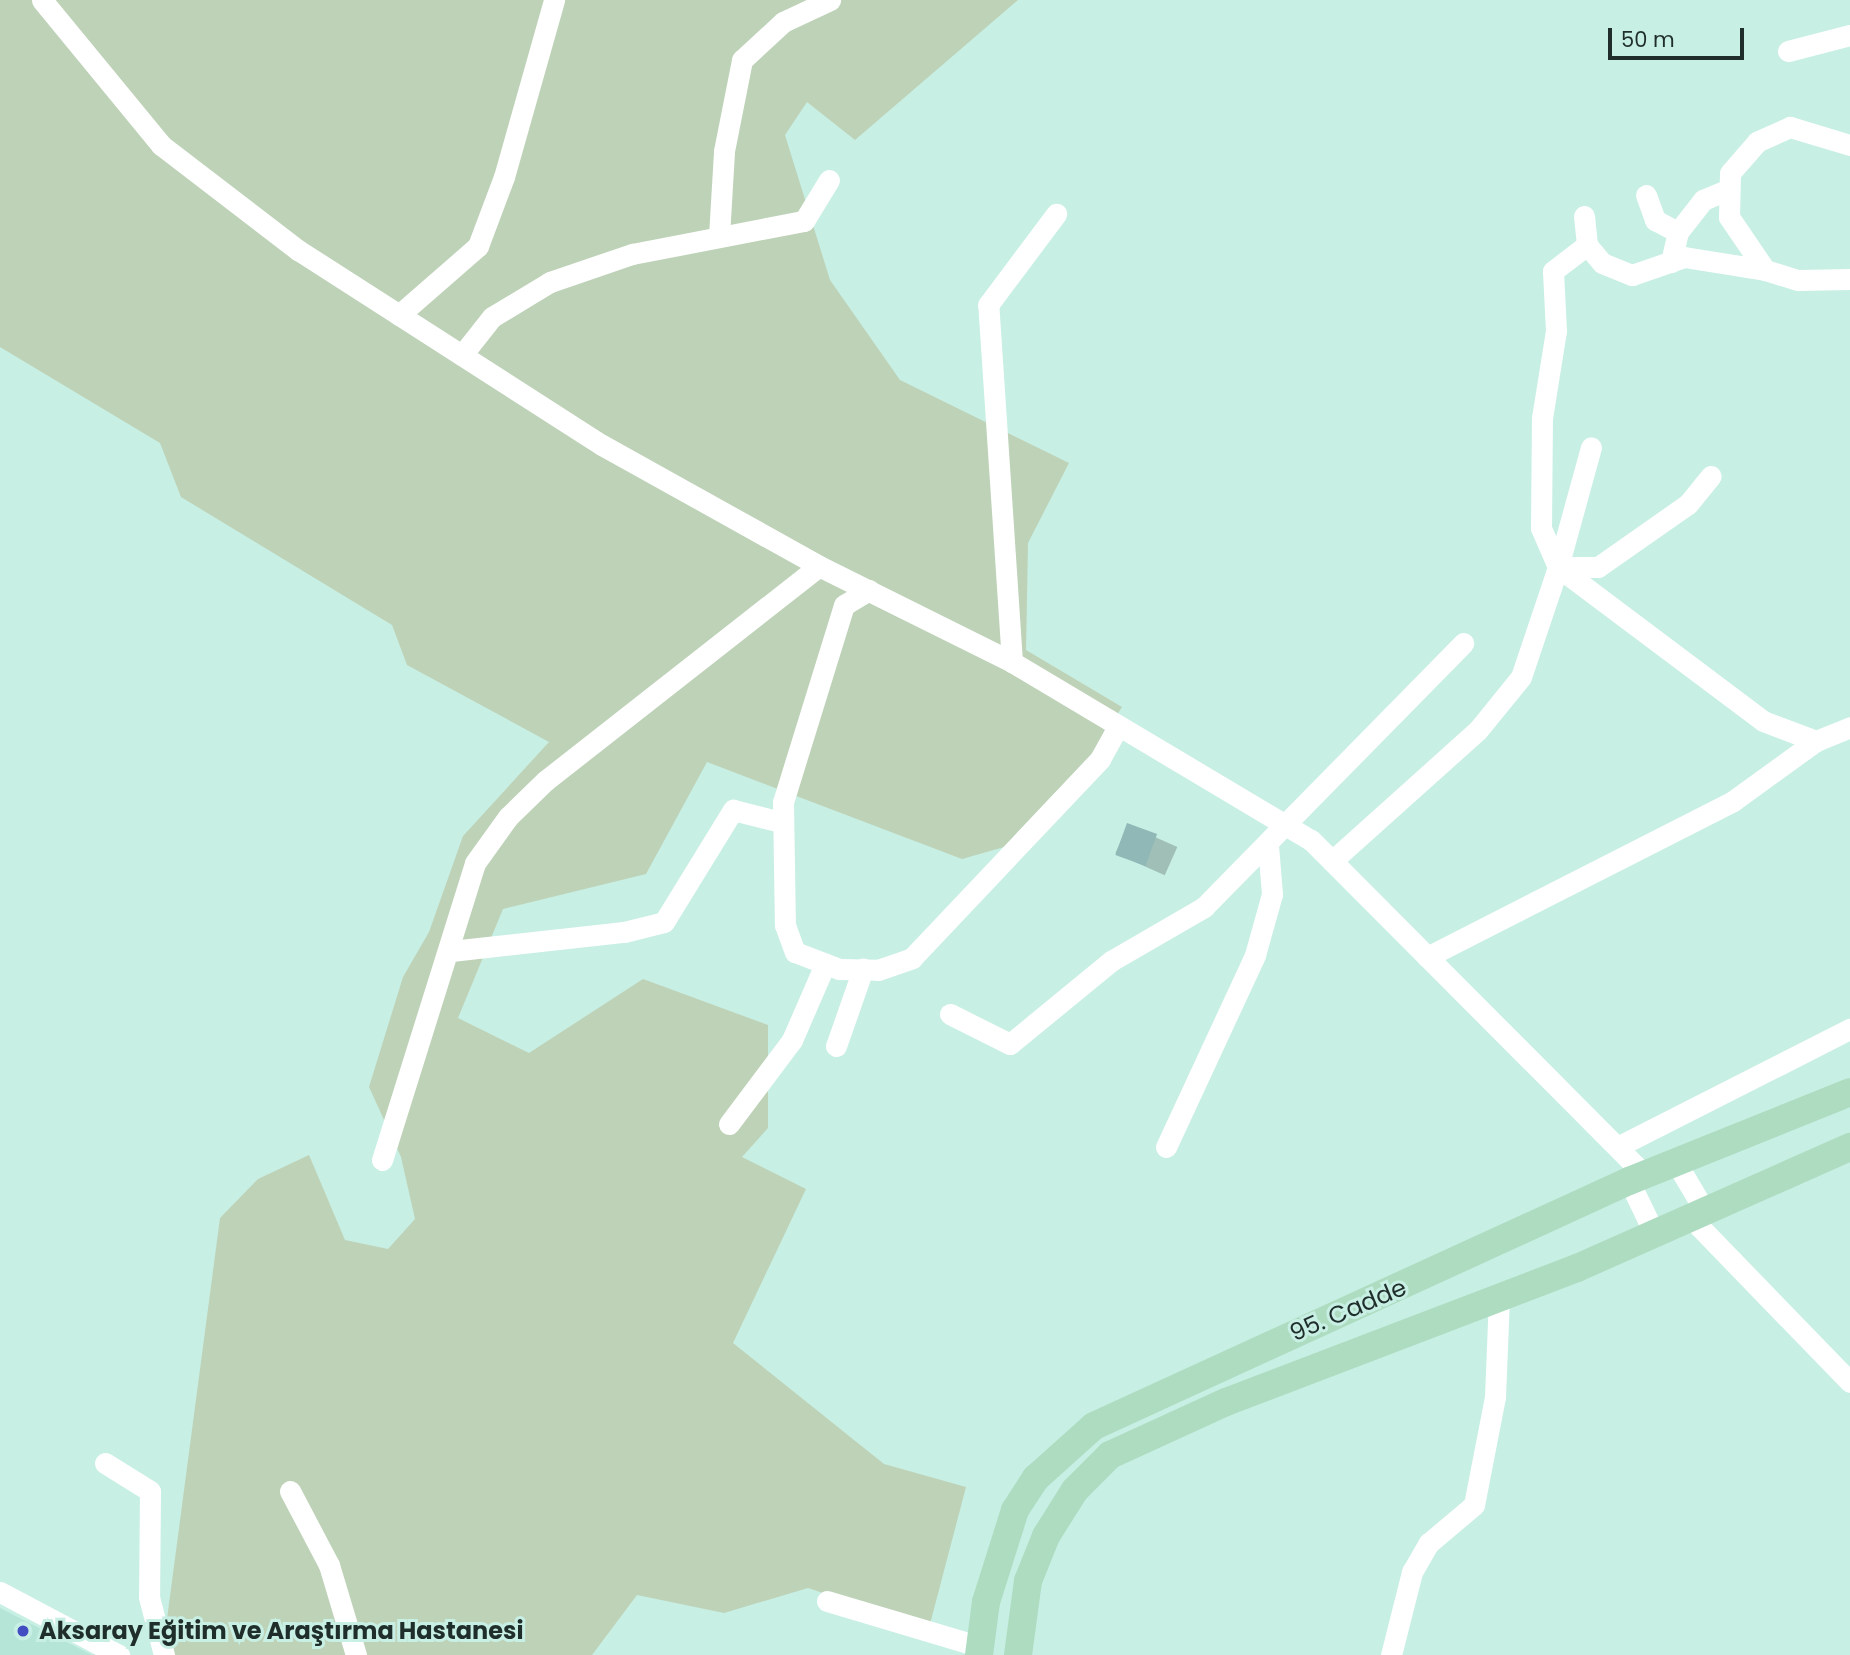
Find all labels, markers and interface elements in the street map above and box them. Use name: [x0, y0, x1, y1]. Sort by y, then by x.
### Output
scale bar: [1612, 14, 1748, 58]
text: 50 m: [1621, 25, 1675, 54]
street label: 95. Cadde: [1285, 1273, 1411, 1347]
place label: Aksaray Eğitim ve Araştırma Hastanesi: [39, 1617, 523, 1645]
marker: Aksaray Eğitim ve Araştırma Hastanesi: [13, 1621, 33, 1641]

